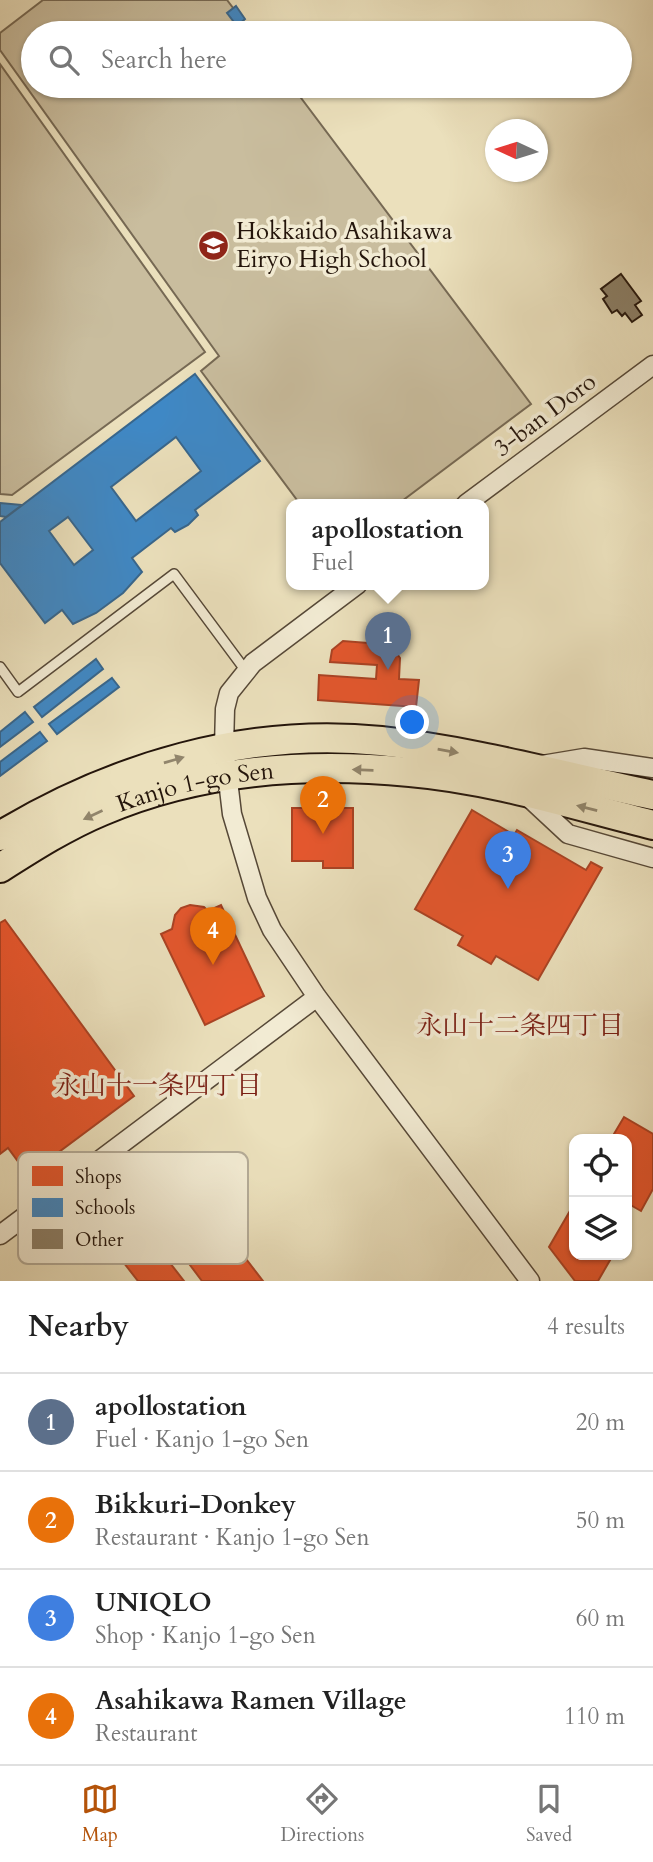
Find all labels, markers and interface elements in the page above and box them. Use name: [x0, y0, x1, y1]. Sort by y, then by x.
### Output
search box: [21, 21, 632, 98]
icon: search: [45, 41, 83, 79]
text: Search here: [101, 42, 227, 77]
north arrow: [485, 119, 548, 182]
place label: Hokkaido Asahikawa Eiryo High School: [236, 215, 453, 276]
school or university icon: Hokkaido Asahikawa Eiryo High School: [196, 228, 230, 262]
street label: 3-ban Doro: [487, 366, 603, 464]
popup: [286, 499, 489, 590]
text: apollostation: [312, 512, 463, 547]
text: Fuel: [312, 547, 354, 578]
pin: 1: [365, 612, 411, 670]
your location: [395, 705, 429, 739]
one-way arrow: [437, 745, 459, 756]
street label: Kanjo 1-go Sen: [112, 754, 276, 820]
one-way arrow: [164, 754, 185, 764]
one-way arrow: [352, 764, 374, 775]
pin: 2: [300, 776, 346, 834]
one-way arrow: [576, 802, 598, 813]
one-way arrow: [83, 809, 103, 821]
pin: 3: [485, 831, 531, 889]
pin: 4: [190, 907, 236, 965]
district label: 永山十二条四丁目: [416, 1008, 624, 1043]
district label: 永山十一条四丁目: [54, 1068, 262, 1103]
map controls: [569, 1134, 632, 1260]
button: locate: [569, 1134, 632, 1197]
legend: [18, 1152, 248, 1264]
text: Shops: [75, 1164, 122, 1190]
text: Schools: [75, 1195, 135, 1221]
button: layers: [569, 1197, 632, 1260]
text: Other: [75, 1227, 123, 1253]
text: Nearby: [28, 1306, 129, 1347]
text: 4 results: [547, 1311, 625, 1342]
text: apollostation: [95, 1389, 247, 1424]
text: 1: [45, 1407, 57, 1438]
text: 20 m: [576, 1407, 625, 1438]
text: Fuel · Kanjo 1-go Sen: [95, 1424, 309, 1455]
text: Bikkuri-Donkey: [95, 1487, 296, 1522]
text: 2: [45, 1505, 57, 1536]
text: 50 m: [576, 1505, 625, 1536]
text: Restaurant · Kanjo 1-go Sen: [95, 1522, 370, 1553]
text: UNIQLO: [95, 1585, 212, 1620]
text: 3: [45, 1603, 57, 1634]
text: 60 m: [576, 1603, 625, 1634]
text: Shop · Kanjo 1-go Sen: [95, 1620, 316, 1651]
text: Asahikawa Ramen Village: [95, 1683, 407, 1718]
text: 4: [45, 1701, 57, 1732]
text: 110 m: [564, 1701, 625, 1732]
text: Restaurant: [95, 1718, 198, 1749]
tab: Map: [81, 1780, 119, 1848]
tab: Directions: [281, 1780, 364, 1848]
tab: Saved: [526, 1780, 572, 1848]

